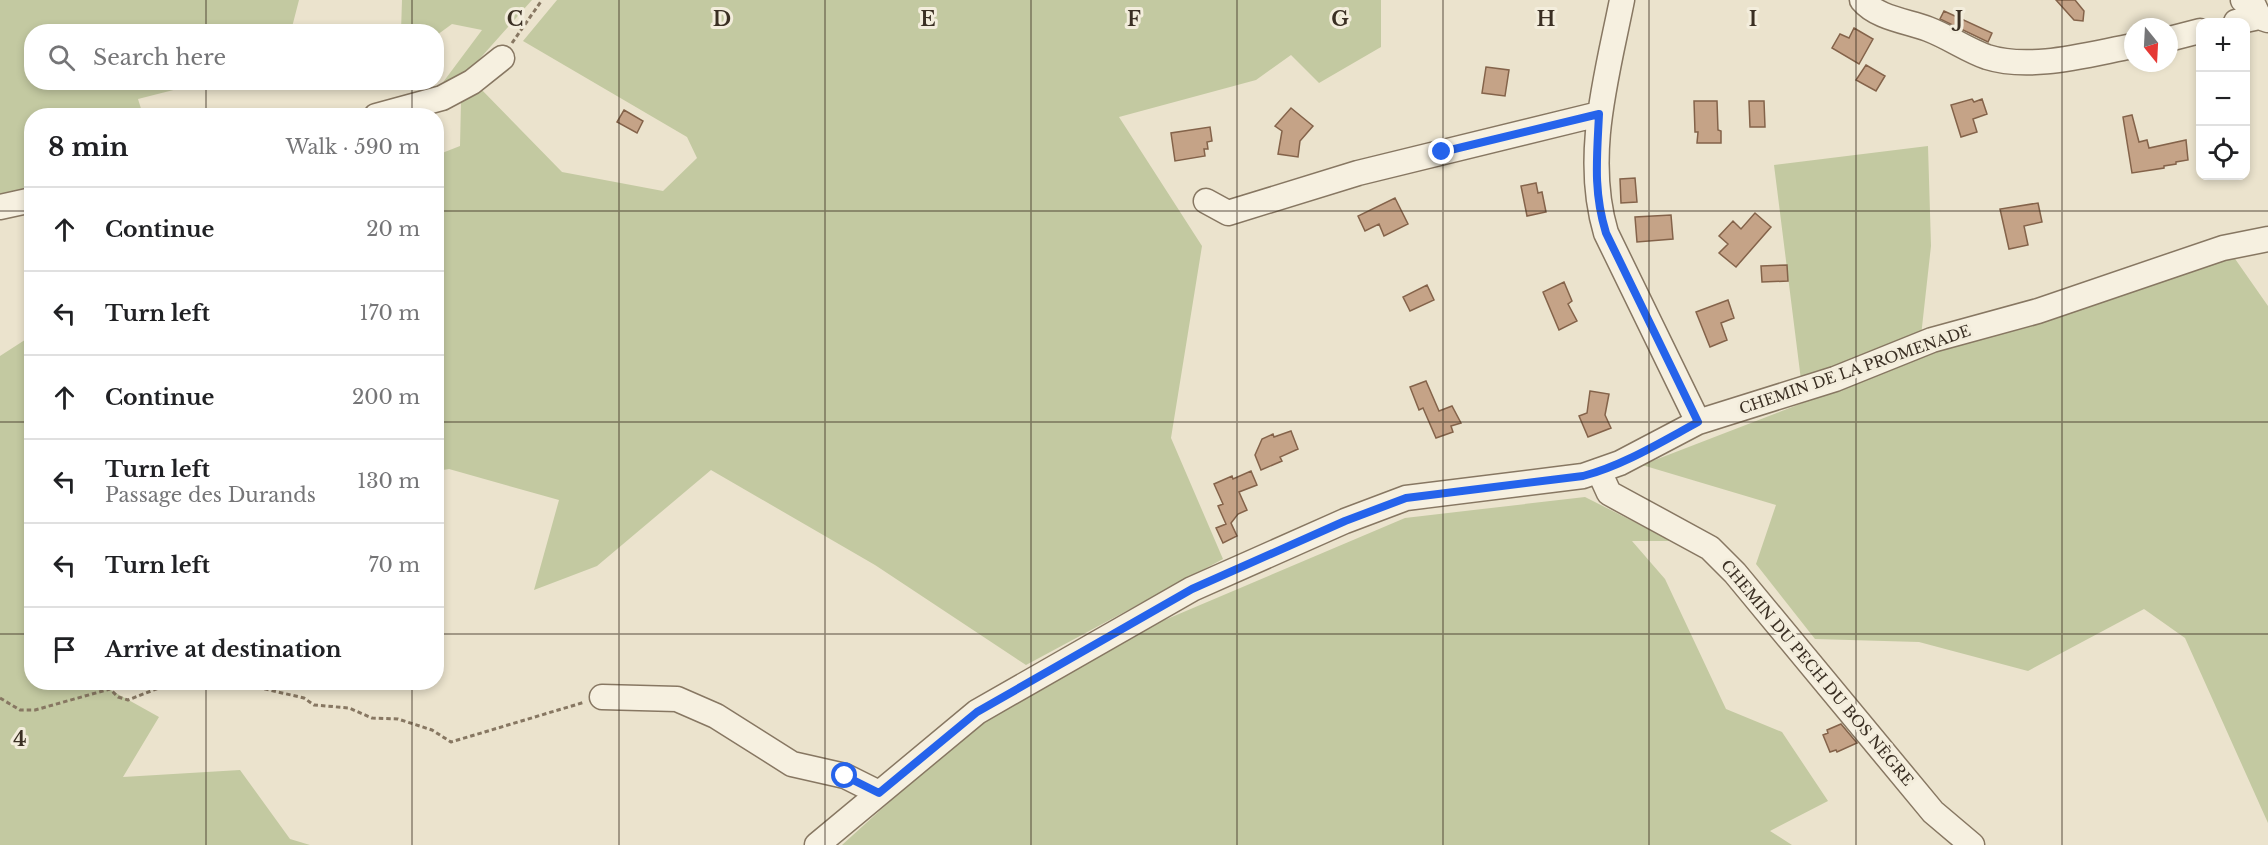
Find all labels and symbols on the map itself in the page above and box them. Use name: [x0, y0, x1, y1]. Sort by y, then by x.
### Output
text: C: [507, 7, 523, 31]
text: D: [713, 7, 731, 31]
text: E: [920, 7, 936, 31]
text: F: [1127, 7, 1141, 31]
text: G: [1331, 7, 1349, 31]
text: H: [1537, 7, 1556, 31]
text: I: [1749, 7, 1757, 31]
text: J: [1951, 7, 1963, 31]
north arrow: [2124, 18, 2178, 72]
route end: [1428, 138, 1454, 164]
street label: CHEMIN DE LA PROMENADE: [1737, 321, 1973, 418]
street label: CHEMIN DU PECH DU BOS NÈGRE: [1717, 556, 1918, 790]
text: 4: [13, 727, 27, 751]
route start: [831, 762, 857, 788]

